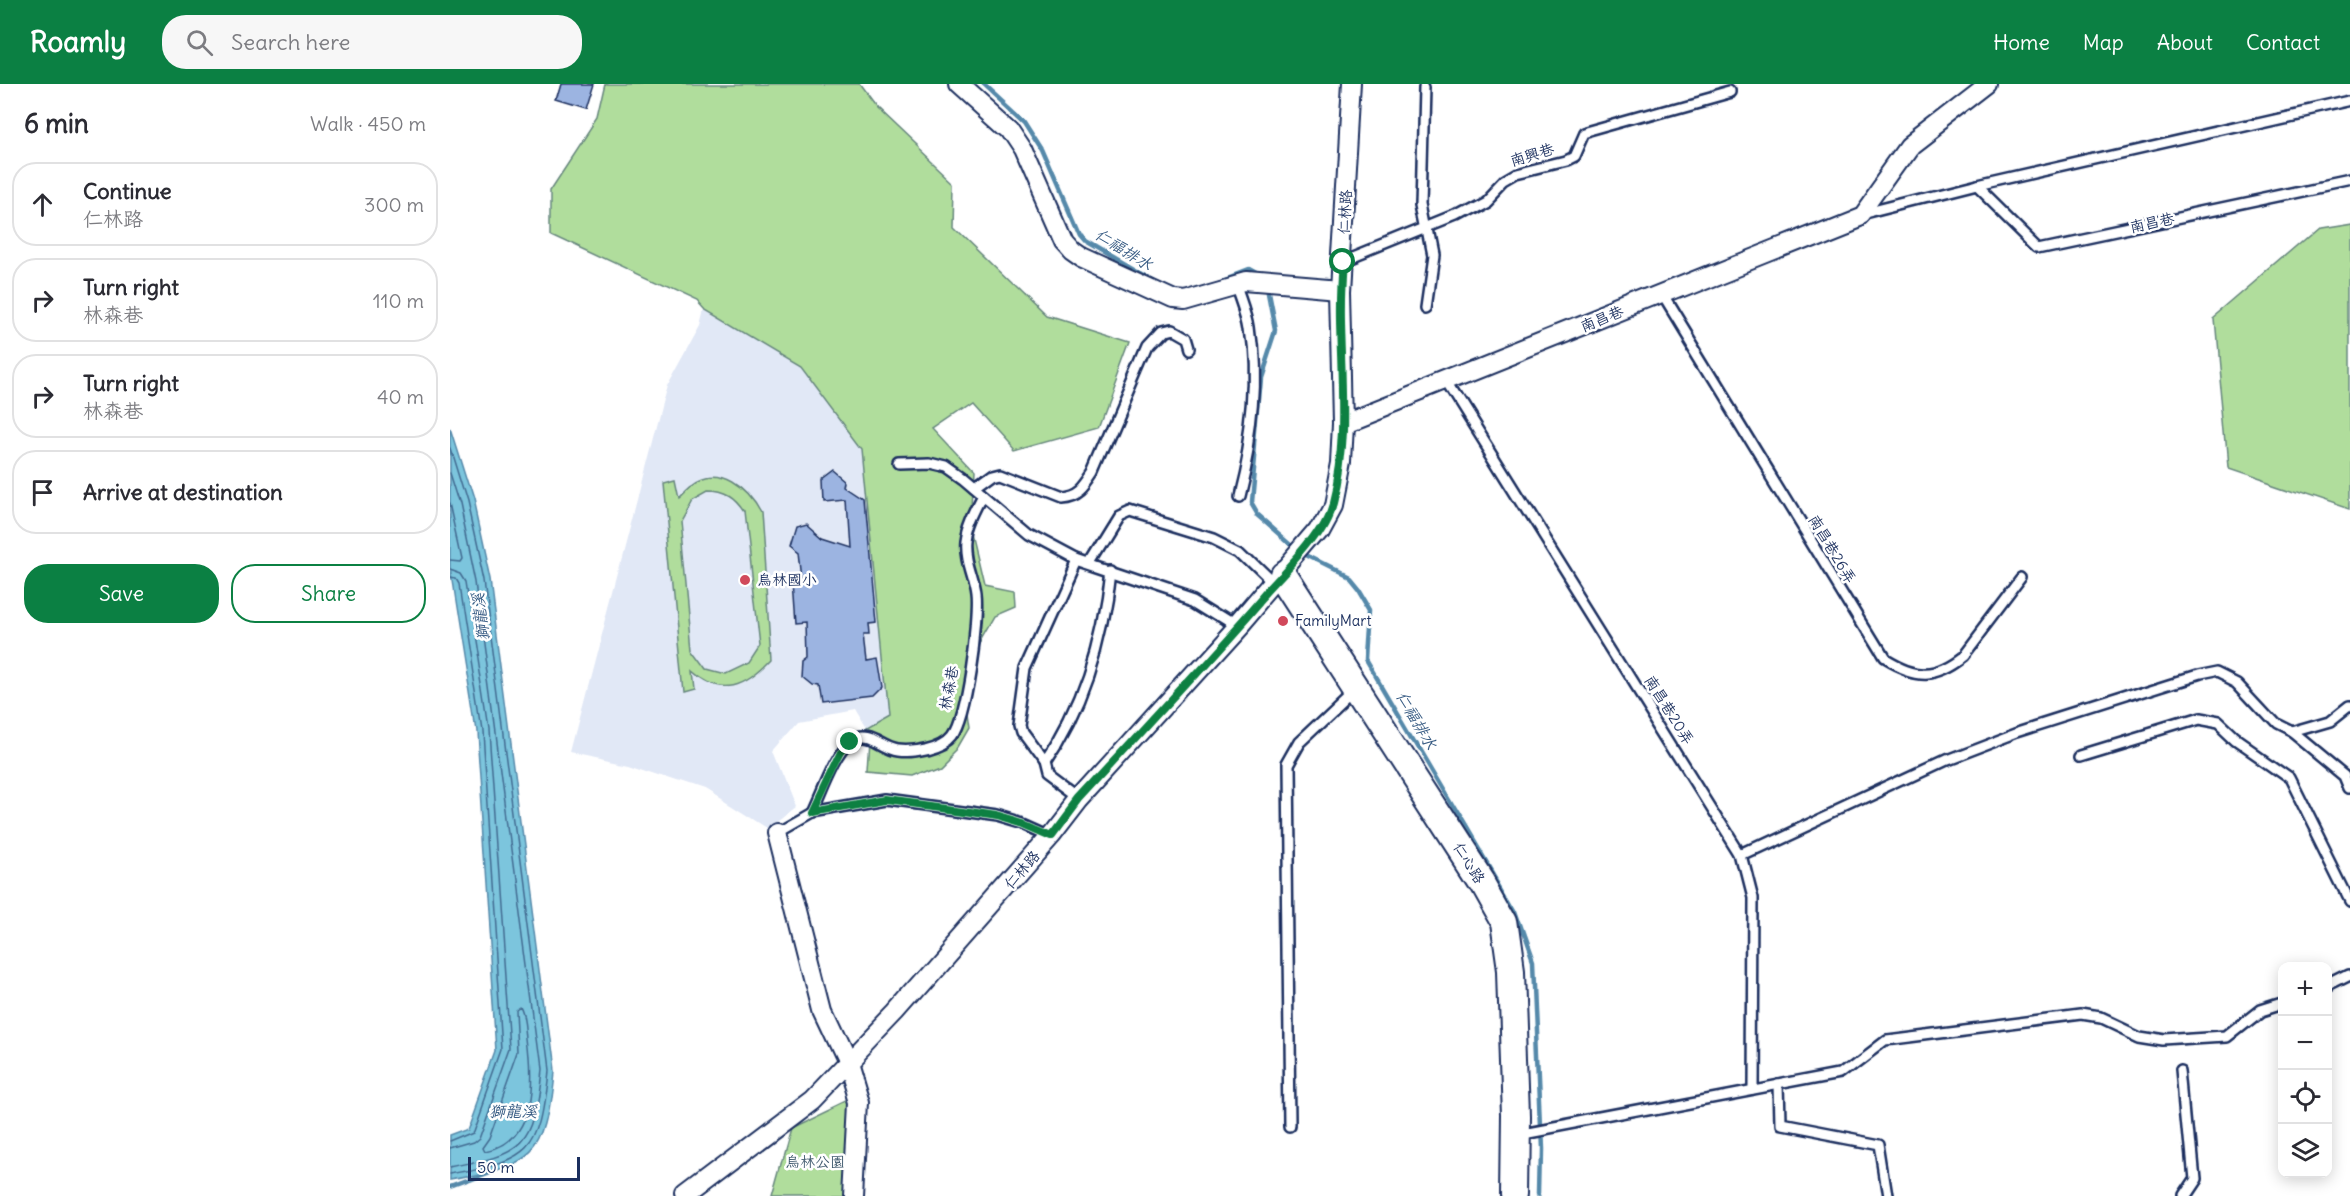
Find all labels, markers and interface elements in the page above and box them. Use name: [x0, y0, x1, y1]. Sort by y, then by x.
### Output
search box: [162, 15, 582, 69]
text: Roamly: [30, 24, 126, 60]
icon: search: [183, 26, 216, 59]
text: Search here: [231, 28, 350, 56]
text: Home: [1993, 29, 2050, 56]
text: Map: [2083, 29, 2124, 56]
text: About: [2157, 29, 2213, 56]
text: Contact: [2246, 29, 2320, 56]
text: 6 min: [24, 107, 89, 140]
text: Walk · 450 m: [310, 111, 426, 136]
street label: 南興巷: [1508, 139, 1556, 170]
text: Continue: [83, 177, 172, 205]
icon: ahead: [26, 188, 59, 221]
street label: 仁林路: [1334, 189, 1355, 235]
text: 300 m: [364, 192, 424, 217]
text: 仁林路: [83, 206, 143, 231]
street label: 南昌巷: [2128, 209, 2176, 236]
water label: 仁福排水: [1092, 224, 1157, 275]
route start: [1329, 248, 1355, 274]
text: Turn right: [83, 273, 179, 301]
icon: right: [26, 284, 59, 317]
text: 110 m: [373, 288, 424, 313]
street label: 南昌巷: [1577, 301, 1626, 336]
text: 林森巷: [83, 302, 143, 327]
text: Turn right: [83, 369, 179, 397]
icon: right: [26, 380, 59, 413]
text: 40 m: [377, 384, 424, 409]
text: 林森巷: [83, 398, 143, 423]
icon: arrive: [26, 476, 59, 509]
text: Arrive at destination: [83, 478, 283, 506]
street label: 南昌巷26弄: [1804, 511, 1860, 587]
button: Save: [24, 564, 219, 623]
button: Share: [231, 564, 426, 623]
place label: 烏林國小: [757, 570, 817, 589]
marker: 烏林國小: [738, 573, 752, 587]
water label: 獅龍溪: [467, 591, 493, 642]
place label: FamilyMart: [1295, 611, 1372, 630]
marker: FamilyMart: [1276, 614, 1290, 628]
street label: 林森巷: [935, 664, 962, 712]
street label: 南昌巷20弄: [1641, 672, 1698, 748]
water label: 仁福排水: [1392, 687, 1442, 754]
route end: [836, 728, 862, 754]
street label: 仁心路: [1449, 839, 1489, 887]
street label: 仁林路: [1000, 846, 1044, 893]
map controls: [2278, 962, 2332, 1178]
button: +: [2278, 962, 2332, 1016]
button: −: [2278, 1016, 2332, 1070]
button: locate: [2278, 1070, 2332, 1124]
water label: 獅龍溪: [489, 1101, 538, 1121]
button: layers: [2278, 1124, 2332, 1178]
park label: 烏林公園: [785, 1152, 845, 1171]
scale bar: [468, 1154, 580, 1182]
text: 50 m: [477, 1157, 515, 1177]

